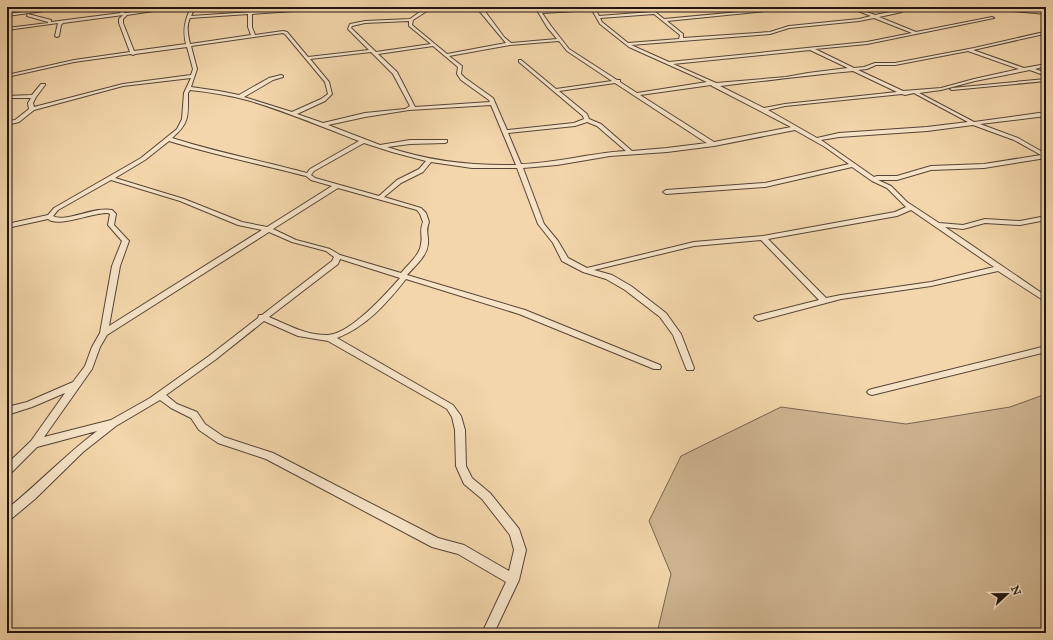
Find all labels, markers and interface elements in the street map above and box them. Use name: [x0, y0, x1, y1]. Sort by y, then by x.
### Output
north arrow: [987, 574, 1027, 614]
text: N: [1008, 584, 1024, 598]

